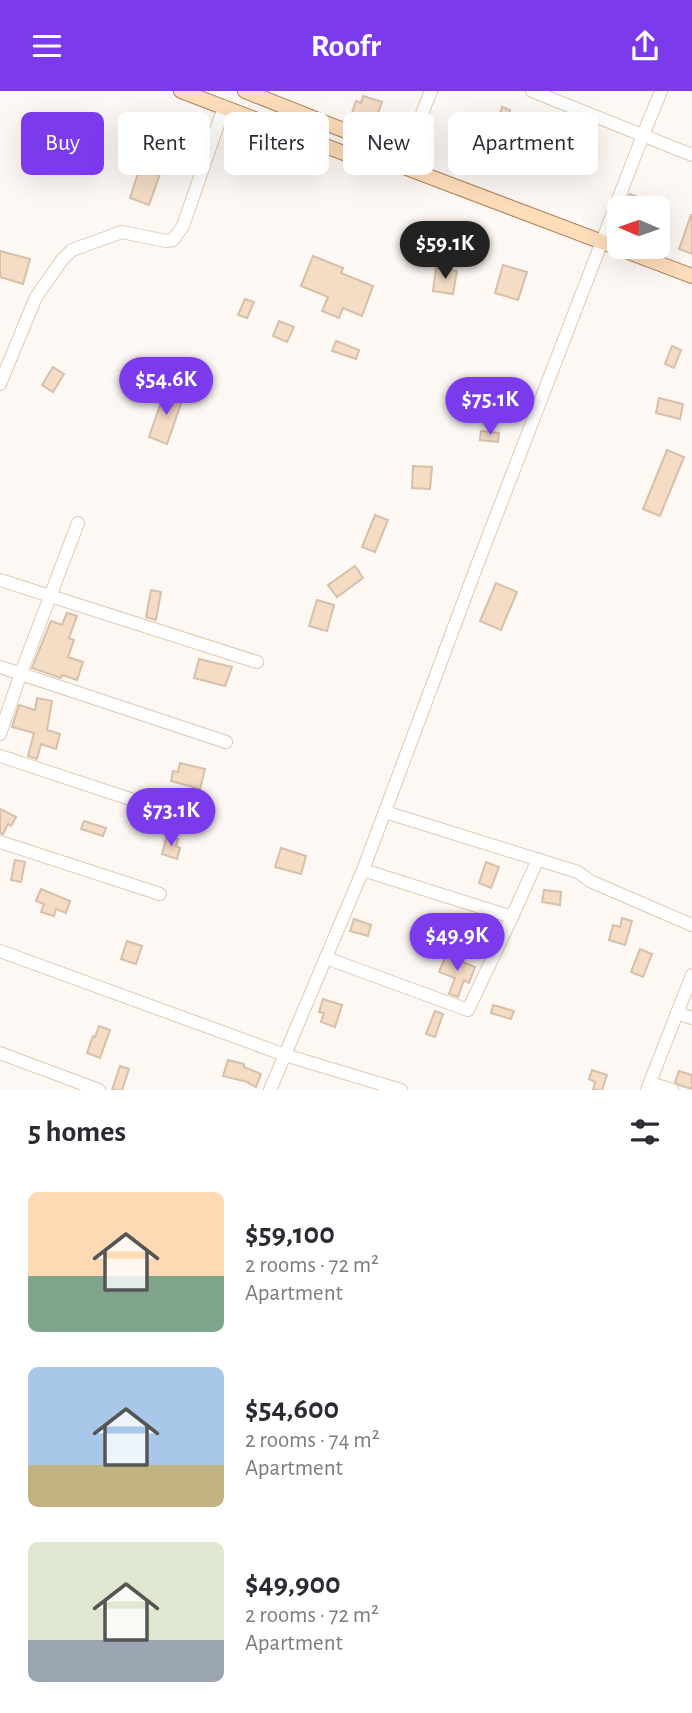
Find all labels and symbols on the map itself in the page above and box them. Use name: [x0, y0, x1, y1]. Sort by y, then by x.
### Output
north arrow: [607, 196, 670, 259]
pin: $59.1K: [388, 221, 502, 281]
pin: $54.6K: [109, 357, 223, 417]
pin: $75.1K: [433, 377, 547, 437]
pin: $73.1K: [114, 789, 228, 848]
pin: $49.9K: [400, 913, 514, 973]

